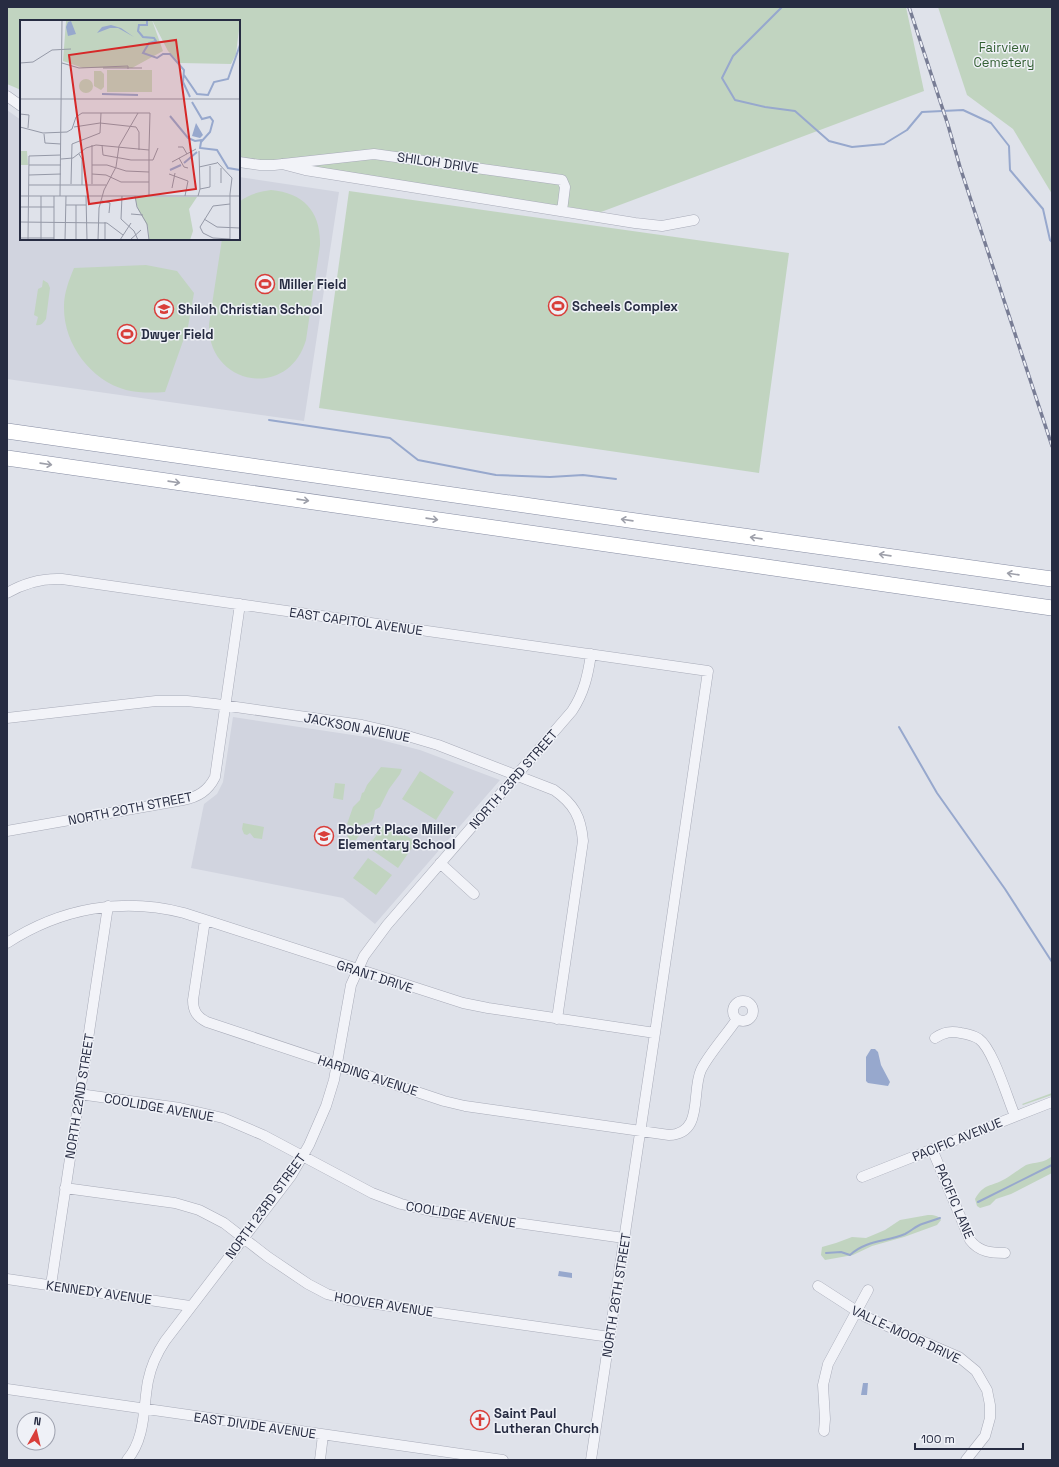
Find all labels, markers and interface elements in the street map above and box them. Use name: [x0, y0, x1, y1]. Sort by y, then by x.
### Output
inset map: [20, 20, 240, 240]
park label: Fairview Cemetery: [974, 39, 1034, 71]
street label: SHILOH DRIVE: [396, 148, 480, 177]
sports icon: Miller Field: [254, 273, 276, 295]
place label: Miller Field: [279, 276, 346, 293]
sports icon: Scheels Complex: [547, 295, 569, 317]
school or university icon: Shiloh Christian School: [153, 298, 175, 320]
place label: Scheels Complex: [572, 298, 678, 315]
place label: Shiloh Christian School: [178, 301, 323, 318]
sports icon: Dwyer Field: [116, 323, 138, 345]
place label: Dwyer Field: [141, 326, 213, 343]
one-way arrow: [39, 460, 52, 468]
one-way arrow: [167, 478, 180, 486]
one-way arrow: [296, 496, 309, 504]
one-way arrow: [425, 515, 438, 523]
one-way arrow: [621, 516, 634, 524]
one-way arrow: [750, 534, 763, 542]
one-way arrow: [879, 551, 892, 559]
one-way arrow: [1007, 570, 1020, 578]
street label: EAST CAPITOL AVENUE: [288, 604, 424, 639]
street label: JACKSON AVENUE: [302, 709, 411, 746]
street label: NORTH 23RD STREET: [465, 726, 561, 833]
street label: NORTH 20TH STREET: [66, 788, 194, 829]
place label: Robert Place Miller Elementary School: [338, 821, 456, 853]
school or university icon: Robert Place Miller Elementary School: [313, 825, 335, 847]
street label: GRANT DRIVE: [334, 956, 415, 997]
street label: NORTH 22ND STREET: [61, 1032, 98, 1160]
street label: HARDING AVENUE: [315, 1051, 420, 1100]
street label: COOLIDGE AVENUE: [103, 1089, 215, 1126]
street label: PACIFIC AVENUE: [910, 1114, 1005, 1165]
street label: NORTH 23RD STREET: [221, 1150, 310, 1262]
street label: PACIFIC LANE: [931, 1161, 978, 1241]
street label: COOLIDGE AVENUE: [405, 1197, 517, 1232]
street label: NORTH 26TH STREET: [598, 1231, 635, 1359]
street label: KENNEDY AVENUE: [45, 1277, 153, 1308]
street label: HOOVER AVENUE: [333, 1288, 435, 1321]
street label: VALLE-MOOR DRIVE: [849, 1302, 963, 1367]
place label: Saint Paul Lutheran Church: [494, 1405, 599, 1437]
street label: EAST DIVIDE AVENUE: [193, 1408, 317, 1442]
church icon: Saint Paul Lutheran Church: [469, 1409, 491, 1431]
north arrow: [16, 1411, 56, 1451]
text: N: [33, 1414, 42, 1429]
scale bar: [915, 1425, 1023, 1451]
text: 100 m: [921, 1431, 955, 1447]

